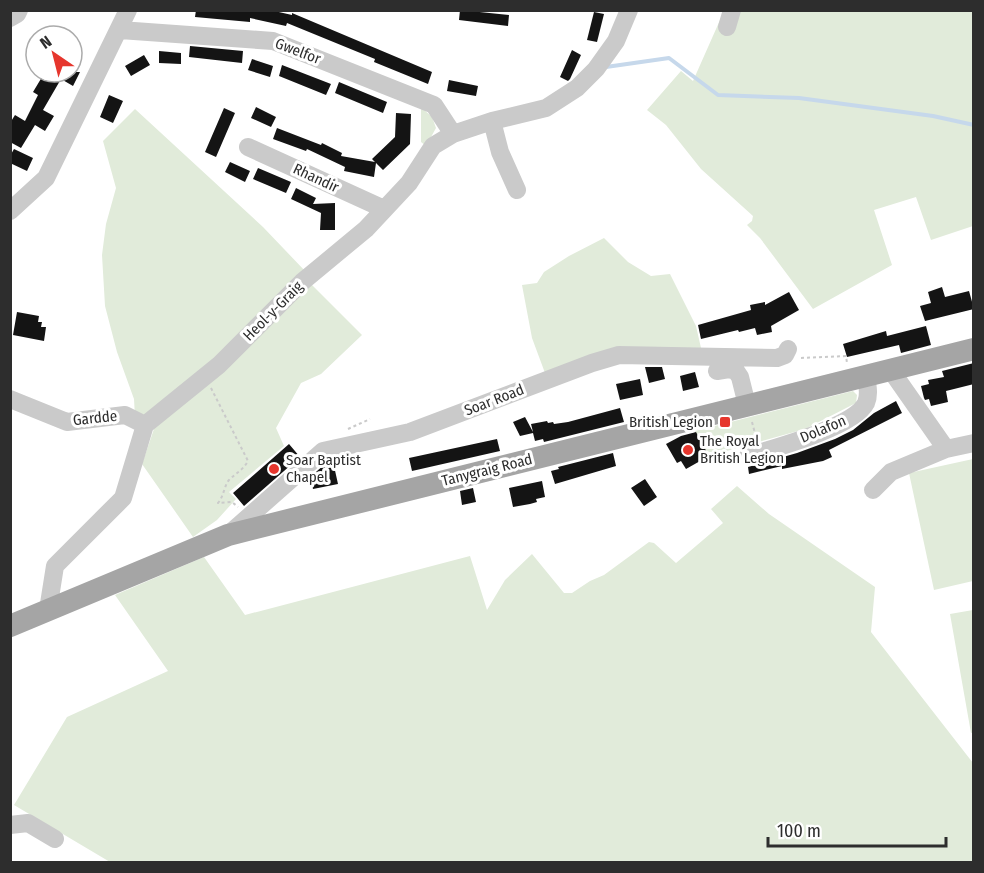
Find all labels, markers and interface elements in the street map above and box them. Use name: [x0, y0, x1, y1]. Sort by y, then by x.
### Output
north arrow: [24, 24, 84, 84]
text: N: [36, 32, 55, 53]
street label: Gwelfor: [273, 34, 324, 68]
street label: Rhandir: [290, 160, 342, 197]
street label: Heol-y-Graig: [239, 277, 307, 345]
street label: Soar Road: [462, 380, 526, 420]
street label: Gardde: [72, 407, 118, 429]
street label: Dolafon: [797, 411, 849, 447]
place label: British Legion: [629, 413, 713, 431]
marker: British Legion: [718, 415, 732, 429]
place label: The Royal British Legion: [700, 432, 784, 467]
marker: The Royal British Legion: [681, 443, 695, 457]
street label: Tanygraig Road: [440, 450, 534, 490]
place label: Soar Baptist Chapel: [286, 451, 361, 486]
marker: Soar Baptist Chapel: [267, 462, 281, 476]
scale bar: [768, 810, 946, 848]
text: 100 m: [777, 820, 821, 842]

